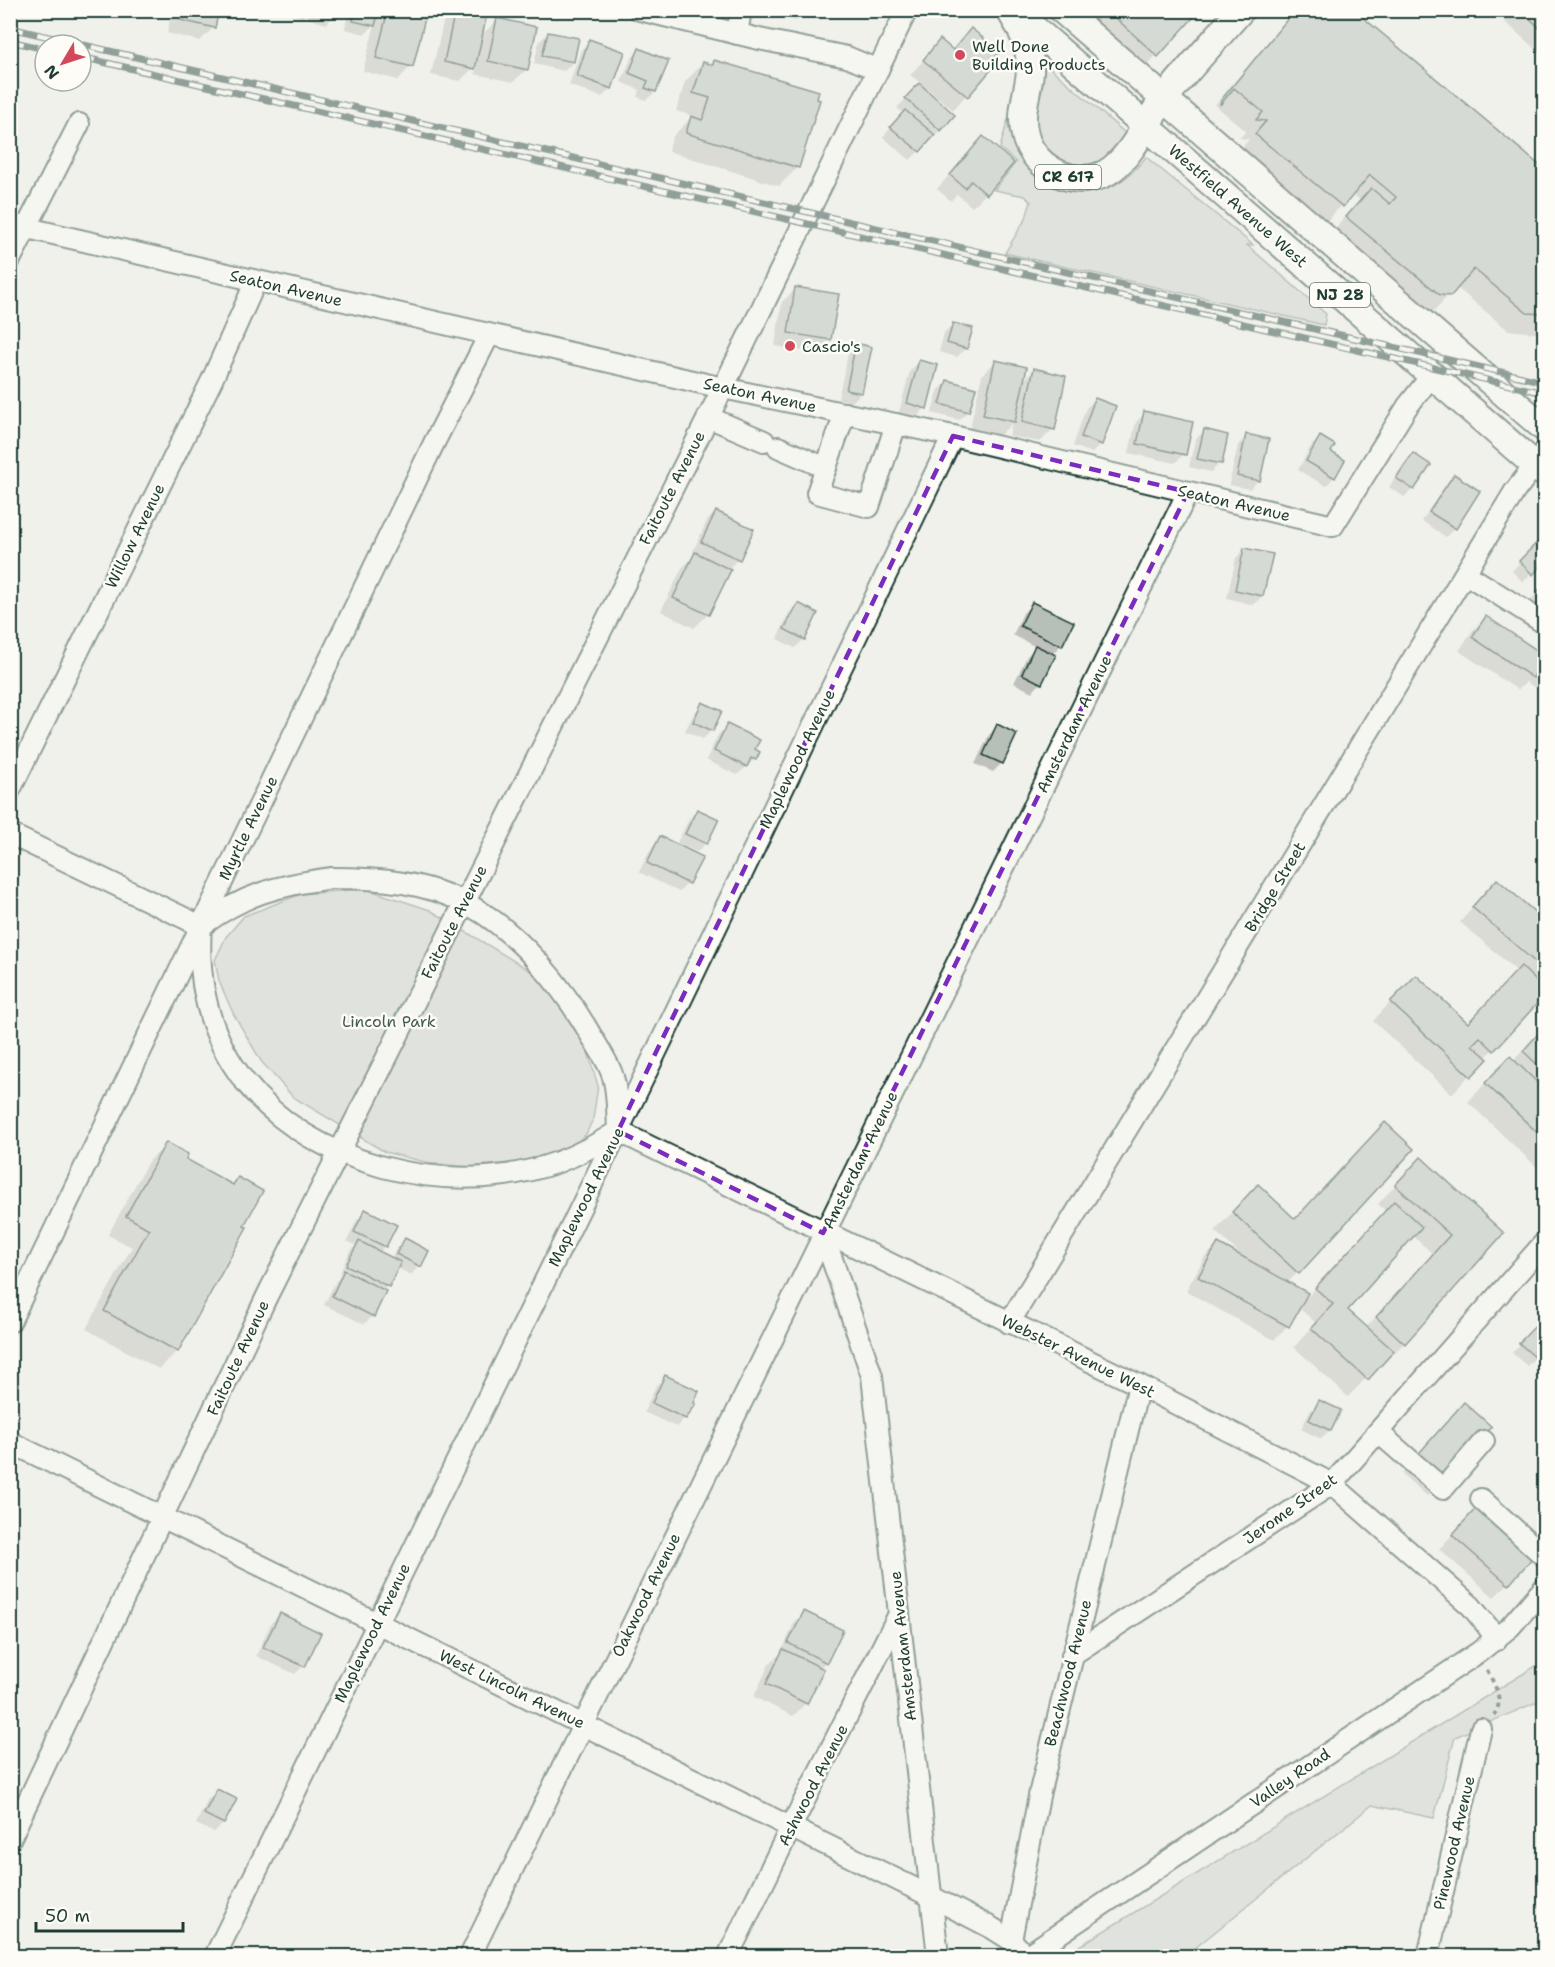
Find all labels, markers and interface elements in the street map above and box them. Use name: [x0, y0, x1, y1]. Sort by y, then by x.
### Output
north arrow: [33, 33, 93, 93]
place label: Well Done Building Products: [972, 36, 1106, 75]
marker: Well Done Building Products: [953, 48, 967, 62]
text: N: [40, 61, 64, 84]
street label: Westfield Avenue West: [1164, 140, 1312, 272]
road number: CR 617: [1035, 165, 1101, 189]
street label: Seaton Avenue: [228, 265, 344, 311]
road number: NJ 28: [1310, 283, 1370, 307]
place label: Cascio's: [802, 336, 861, 357]
marker: Cascio's: [783, 339, 797, 353]
street label: Seaton Avenue: [702, 373, 818, 417]
street label: Faitoute Avenue: [634, 427, 710, 549]
street label: Willow Avenue: [100, 480, 170, 592]
street label: Seaton Avenue: [1176, 480, 1292, 526]
street label: Amsterdam Avenue: [1032, 652, 1116, 796]
street label: Maplewood Avenue: [754, 686, 840, 832]
street label: Myrtle Avenue: [214, 772, 282, 884]
street label: Bridge Street: [1240, 838, 1310, 936]
street label: Faitoute Avenue: [416, 861, 492, 983]
park label: Lincoln Park: [342, 1011, 436, 1032]
street label: Amsterdam Avenue: [818, 1088, 902, 1232]
street label: Maplewood Avenue: [543, 1124, 629, 1270]
street label: Faitoute Avenue: [202, 1297, 274, 1419]
street label: Webster Avenue West: [997, 1310, 1159, 1402]
street label: Jerome Street: [1239, 1469, 1341, 1549]
street label: Oakwood Avenue: [607, 1529, 685, 1661]
street label: Maplewood Avenue: [329, 1560, 415, 1706]
street label: Amsterdam Avenue: [885, 1570, 921, 1722]
street label: Beachwood Avenue: [1040, 1597, 1096, 1749]
street label: West Lincoln Avenue: [436, 1645, 588, 1733]
street label: Ashwood Avenue: [773, 1721, 853, 1849]
street label: Valley Road: [1246, 1743, 1334, 1813]
street label: Pinewood Avenue: [1428, 1774, 1480, 1912]
scale bar: [36, 1895, 183, 1933]
text: 50 m: [45, 1904, 90, 1928]

